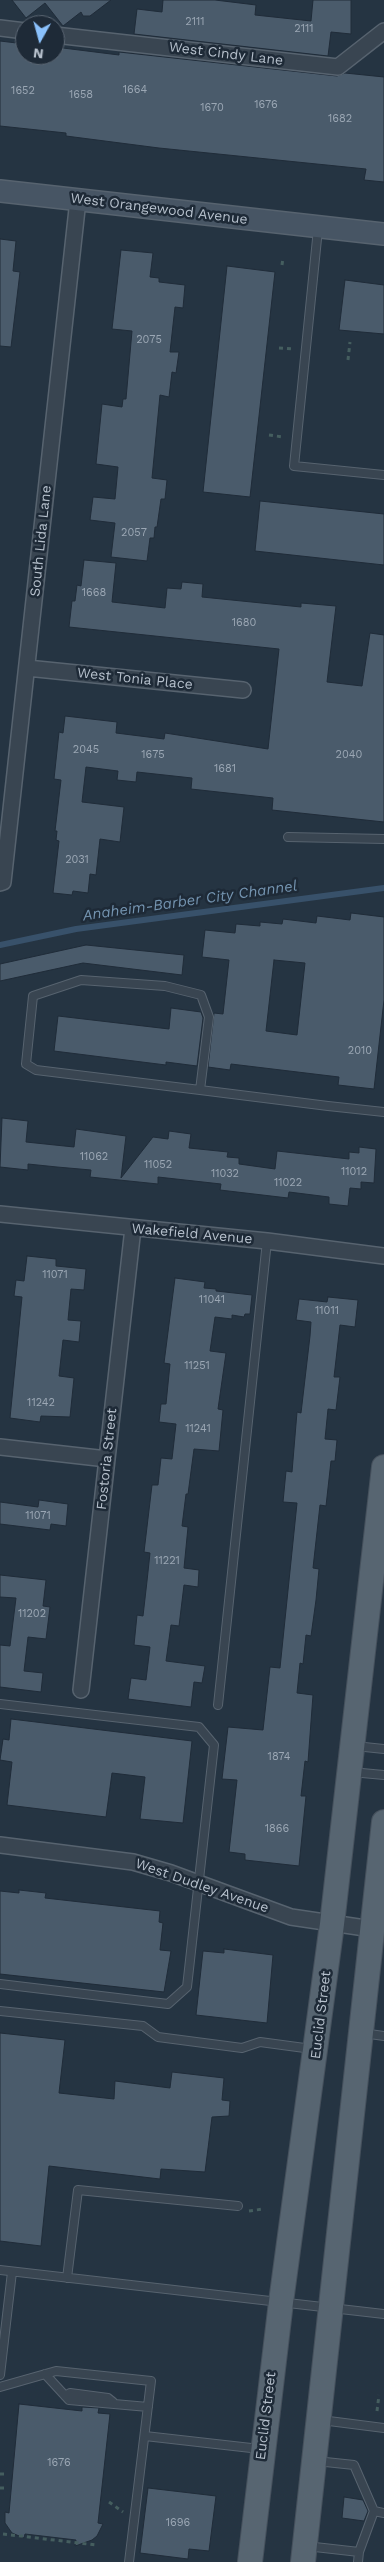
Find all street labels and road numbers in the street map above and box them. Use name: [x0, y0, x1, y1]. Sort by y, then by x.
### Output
street label: West Cindy Lane: [168, 39, 284, 69]
street label: West Orangewood Avenue: [69, 190, 249, 228]
street label: South Lida Lane: [27, 484, 55, 598]
street label: West Tonia Place: [76, 665, 194, 693]
street label: Wakefield Avenue: [131, 1220, 253, 1248]
street label: Fostoria Street: [93, 1407, 121, 1511]
street label: West Dudley Avenue: [133, 1855, 271, 1917]
street label: Euclid Street: [307, 1970, 335, 2060]
street label: Euclid Street: [252, 2371, 280, 2461]

